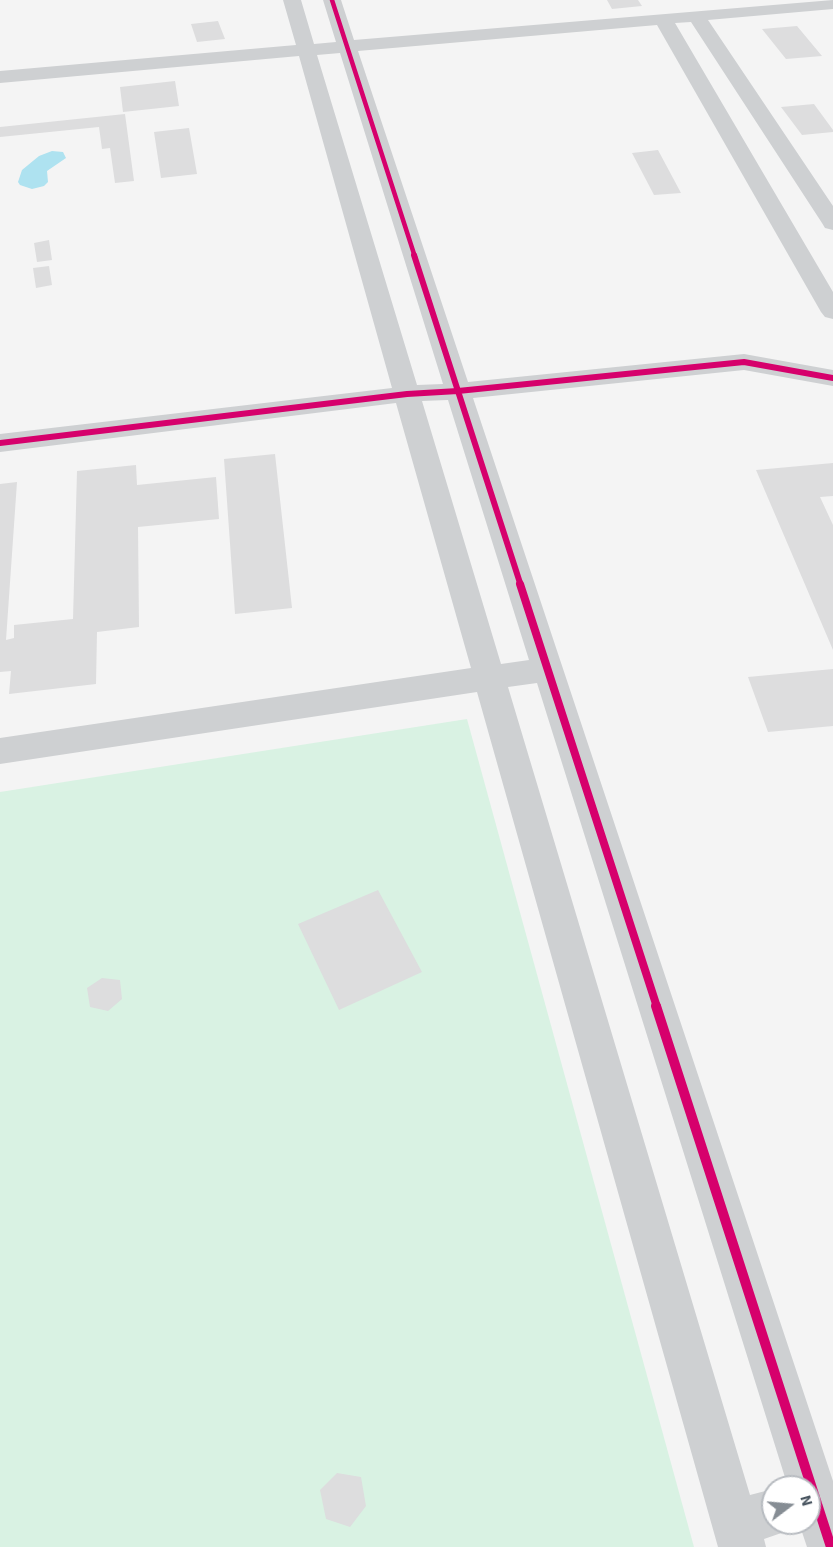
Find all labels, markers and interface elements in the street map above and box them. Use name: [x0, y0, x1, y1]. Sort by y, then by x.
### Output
north arrow: [761, 1475, 821, 1535]
text: N: [794, 1492, 818, 1509]

